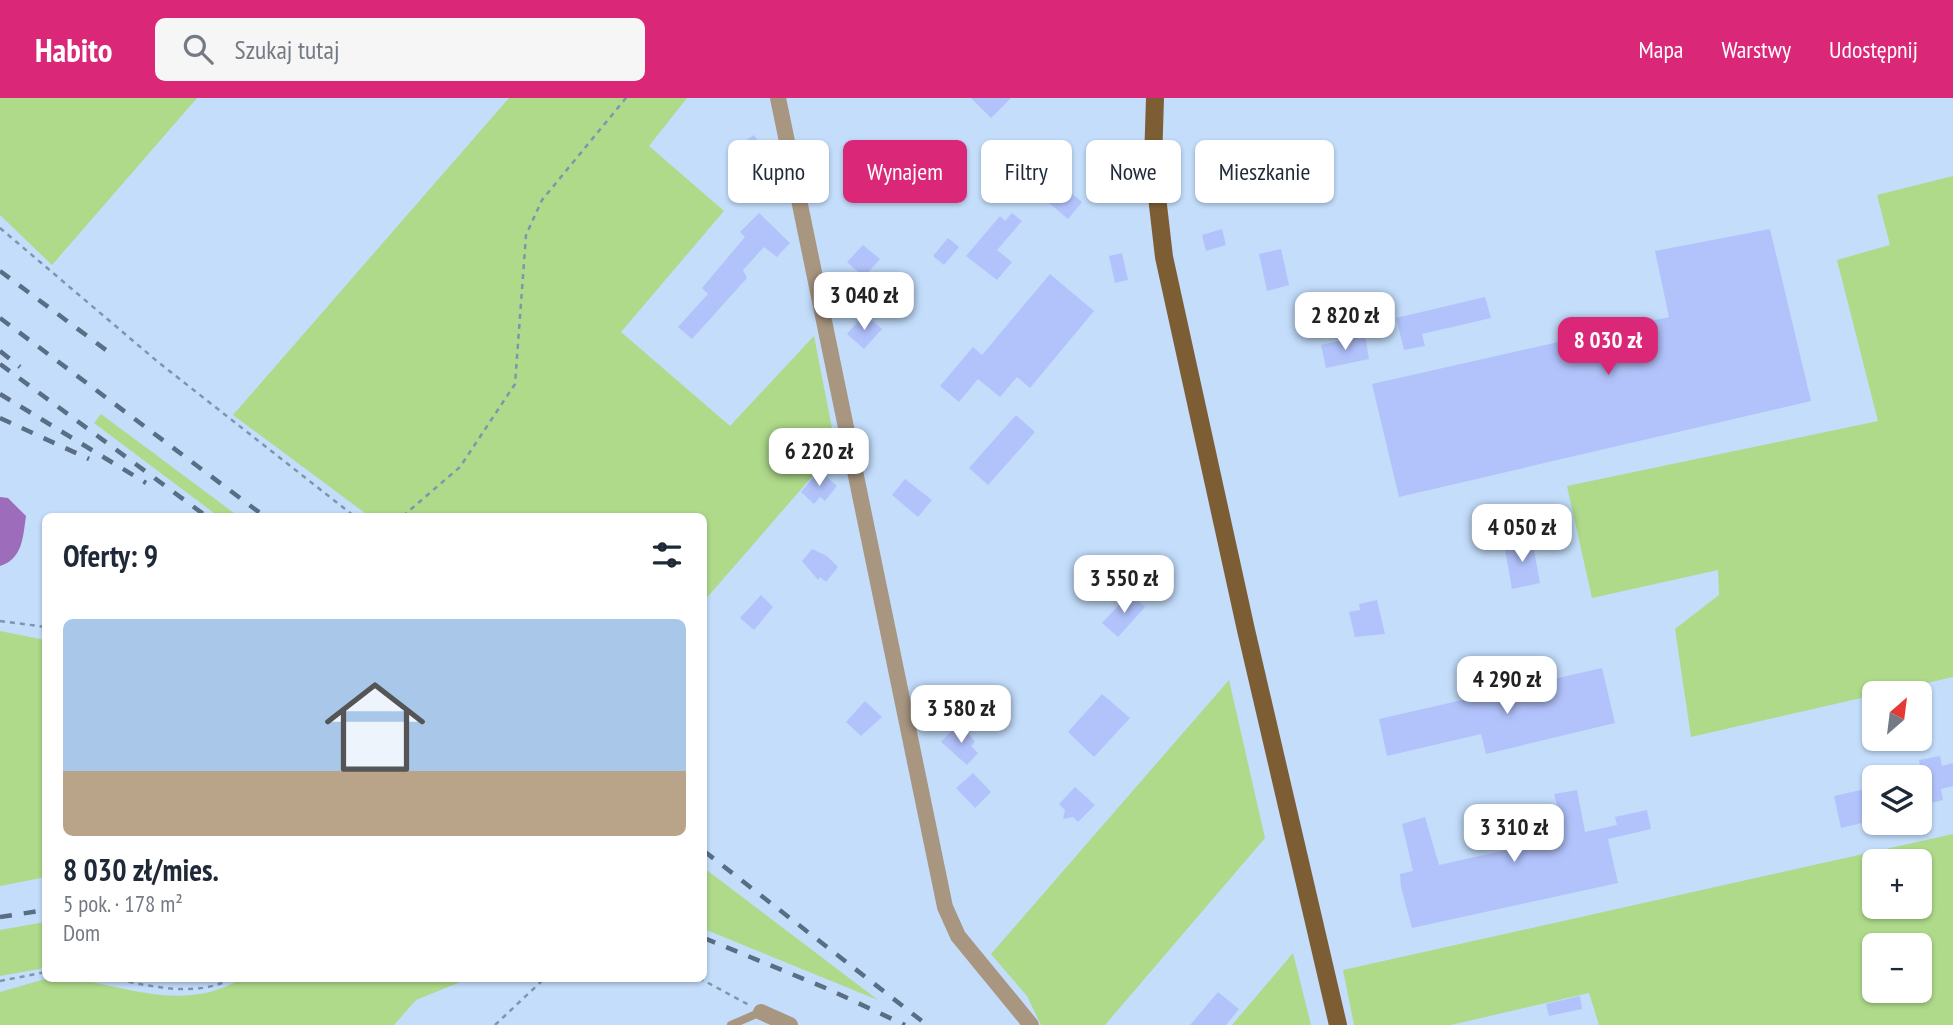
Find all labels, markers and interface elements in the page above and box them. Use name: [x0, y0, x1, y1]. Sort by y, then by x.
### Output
search box: [155, 18, 645, 81]
text: Habito: [35, 28, 113, 71]
icon: search: [179, 30, 217, 68]
text: Szukaj tutaj: [235, 33, 340, 66]
text: Mapa: [1639, 34, 1683, 65]
text: Warstwy: [1721, 34, 1791, 65]
text: Udostępnij: [1829, 34, 1918, 65]
chip: Kupno: [728, 140, 829, 203]
chip: Wynajem: [843, 140, 967, 203]
chip: Filtry: [981, 140, 1072, 203]
chip: Nowe: [1086, 140, 1181, 203]
chip: Mieszkanie: [1195, 140, 1334, 203]
pin: 3 040 zł: [792, 272, 936, 332]
text: 3 040 zł: [830, 280, 898, 309]
pin: 2 820 zł: [1273, 292, 1417, 352]
text: 2 820 zł: [1311, 300, 1379, 329]
pin: 8 030 zł: [1536, 317, 1680, 377]
text: 8 030 zł: [1574, 325, 1642, 354]
pin: 6 220 zł: [747, 428, 891, 488]
text: 6 220 zł: [785, 436, 853, 465]
pin: 4 050 zł: [1450, 504, 1594, 564]
text: 4 050 zł: [1488, 512, 1556, 541]
text: Oferty: 9: [63, 536, 158, 575]
icon: filters: [648, 536, 686, 574]
pin: 3 550 zł: [1052, 556, 1196, 615]
text: 3 550 zł: [1090, 563, 1158, 592]
pin: 4 290 zł: [1435, 656, 1579, 716]
icon: home: [312, 664, 438, 790]
text: 4 290 zł: [1473, 664, 1541, 693]
north arrow: [1862, 681, 1932, 751]
map controls: [1862, 681, 1932, 1003]
pin: 3 580 zł: [889, 686, 1033, 745]
text: 3 580 zł: [927, 693, 995, 722]
button: layers: [1862, 765, 1932, 835]
pin: 3 310 zł: [1442, 804, 1586, 864]
text: 3 310 zł: [1480, 812, 1548, 841]
button: +: [1862, 849, 1932, 919]
text: 8 030 zł/mies.: [63, 850, 219, 889]
text: 5 pok. · 178 m²: [63, 889, 183, 918]
text: Dom: [63, 918, 100, 947]
button: −: [1862, 933, 1932, 1003]

